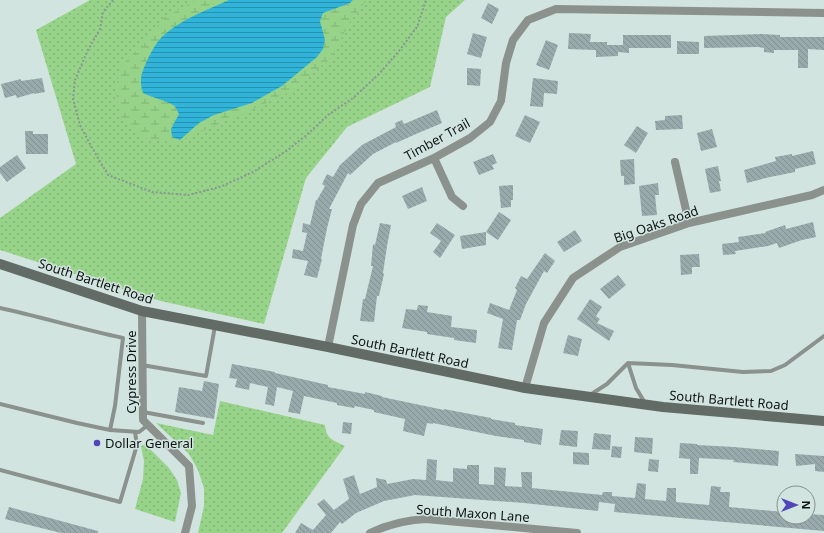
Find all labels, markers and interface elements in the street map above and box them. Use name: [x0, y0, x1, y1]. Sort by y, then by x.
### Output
street label: Timber Trail: [401, 114, 473, 164]
street label: Big Oaks Road: [611, 201, 701, 247]
street label: South Bartlett Road: [36, 254, 156, 308]
street label: Cypress Drive: [122, 330, 140, 414]
street label: South Bartlett Road: [350, 330, 470, 372]
street label: South Bartlett Road: [669, 386, 789, 414]
place label: Dollar General: [105, 434, 193, 452]
marker: Dollar General: [92, 438, 102, 448]
north arrow: [776, 485, 816, 525]
street label: South Maxon Lane: [416, 500, 530, 526]
text: N: [799, 501, 814, 509]

